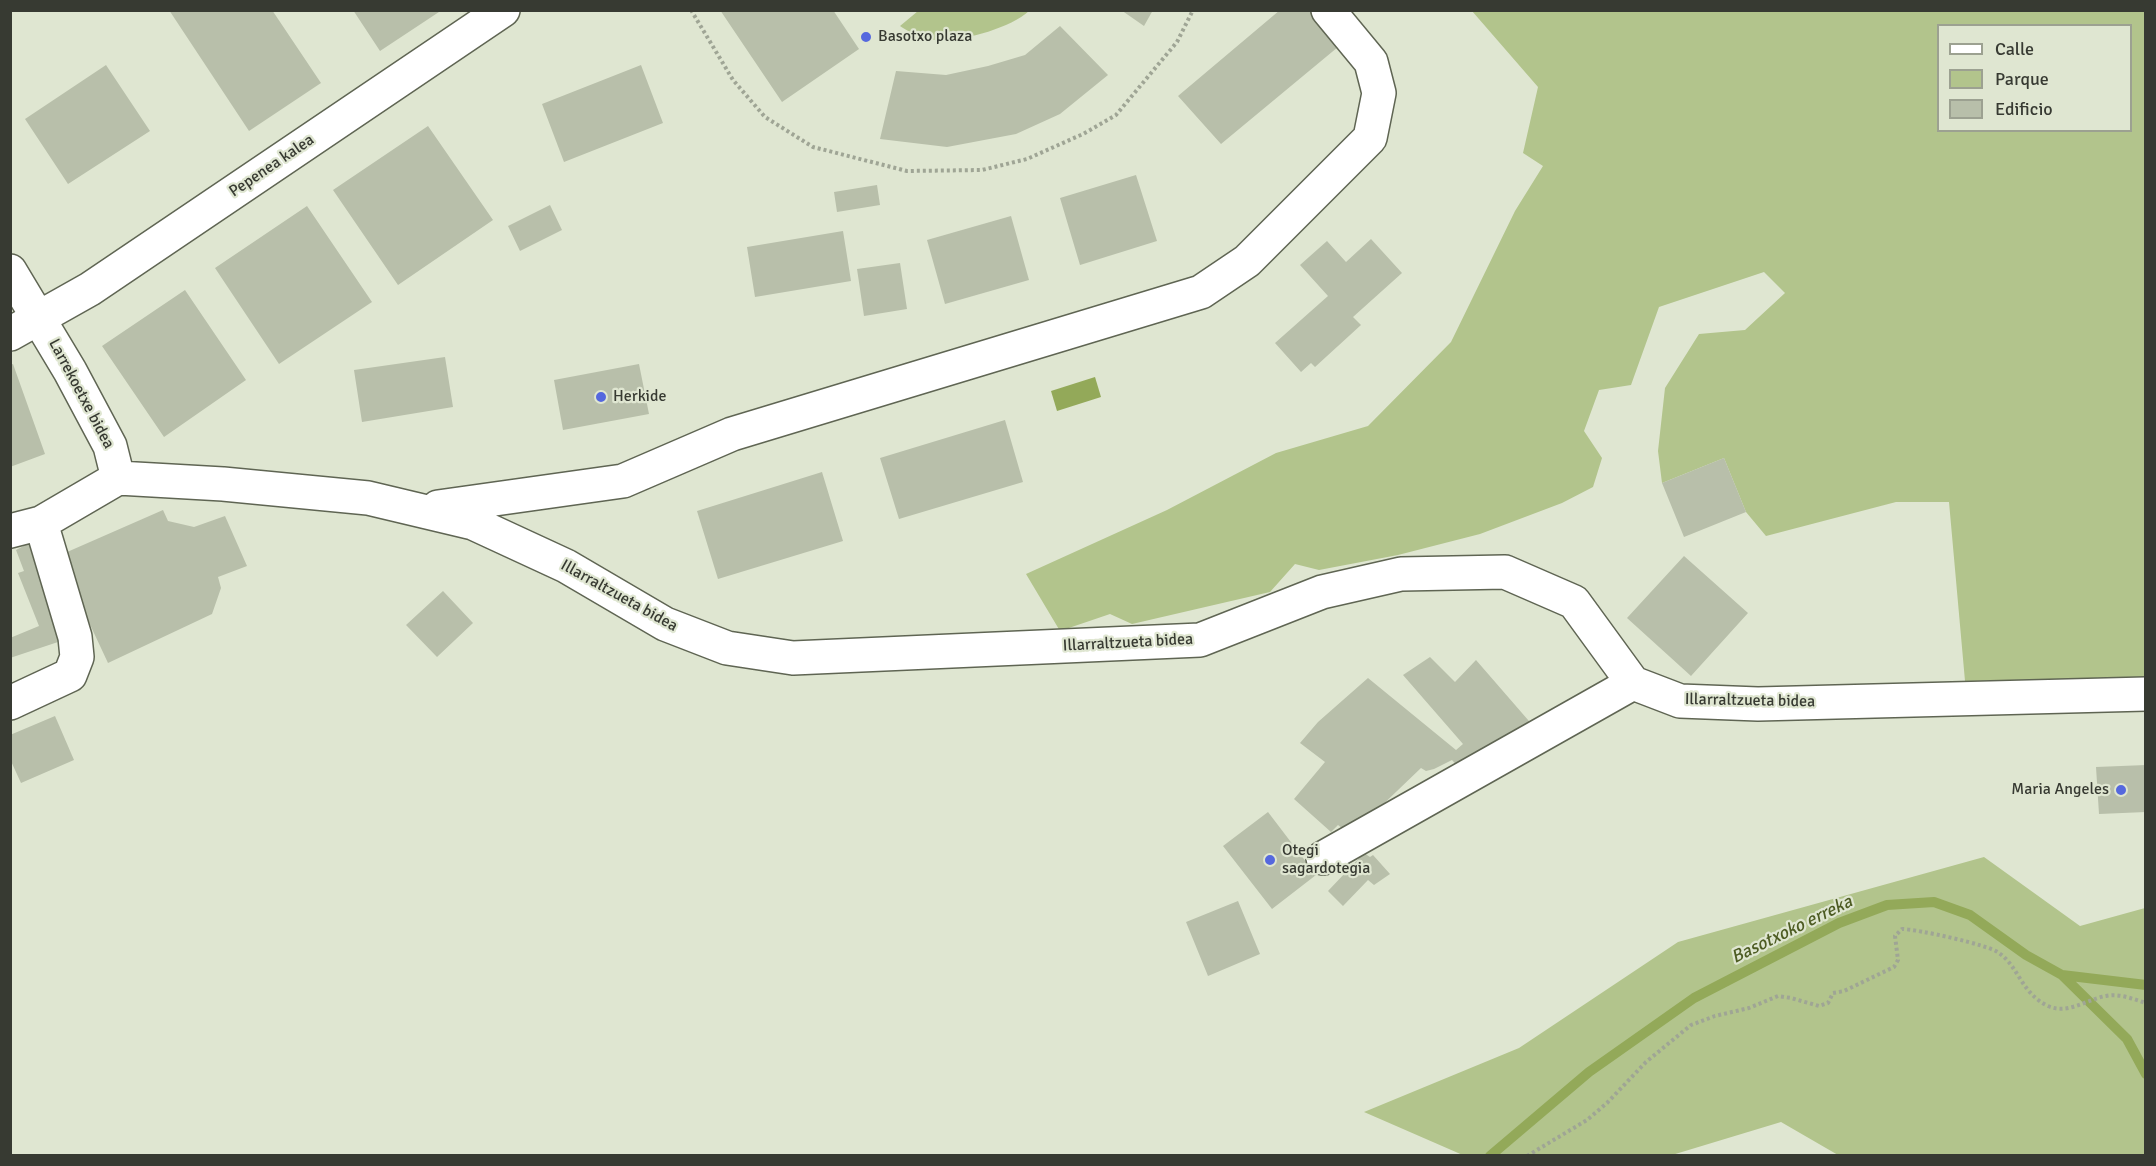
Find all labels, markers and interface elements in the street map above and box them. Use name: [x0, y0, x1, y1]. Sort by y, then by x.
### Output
legend: [1937, 24, 2132, 132]
place label: Basotxo plaza: [878, 27, 972, 47]
marker: Basotxo plaza: [859, 30, 873, 44]
text: Calle: [1995, 38, 2034, 60]
text: Parque: [1995, 68, 2049, 90]
text: Edificio: [1995, 98, 2053, 120]
street label: Pepenea kalea: [226, 131, 318, 201]
street label: Larrekoetxe bidea: [44, 336, 118, 452]
place label: Herkide: [613, 387, 666, 407]
marker: Herkide: [594, 390, 608, 404]
street label: Illarraltzueta bidea: [557, 556, 681, 636]
street label: Illarraltzueta bidea: [1062, 630, 1194, 656]
street label: Illarraltzueta bidea: [1685, 690, 1815, 712]
place label: Maria Angeles: [2011, 780, 2109, 800]
marker: Maria Angeles: [2114, 783, 2128, 797]
place label: Otegi sagardotegia: [1282, 841, 1370, 879]
marker: Otegi sagardotegia: [1263, 853, 1277, 867]
water label: Basotxoko erreka: [1728, 891, 1856, 969]

